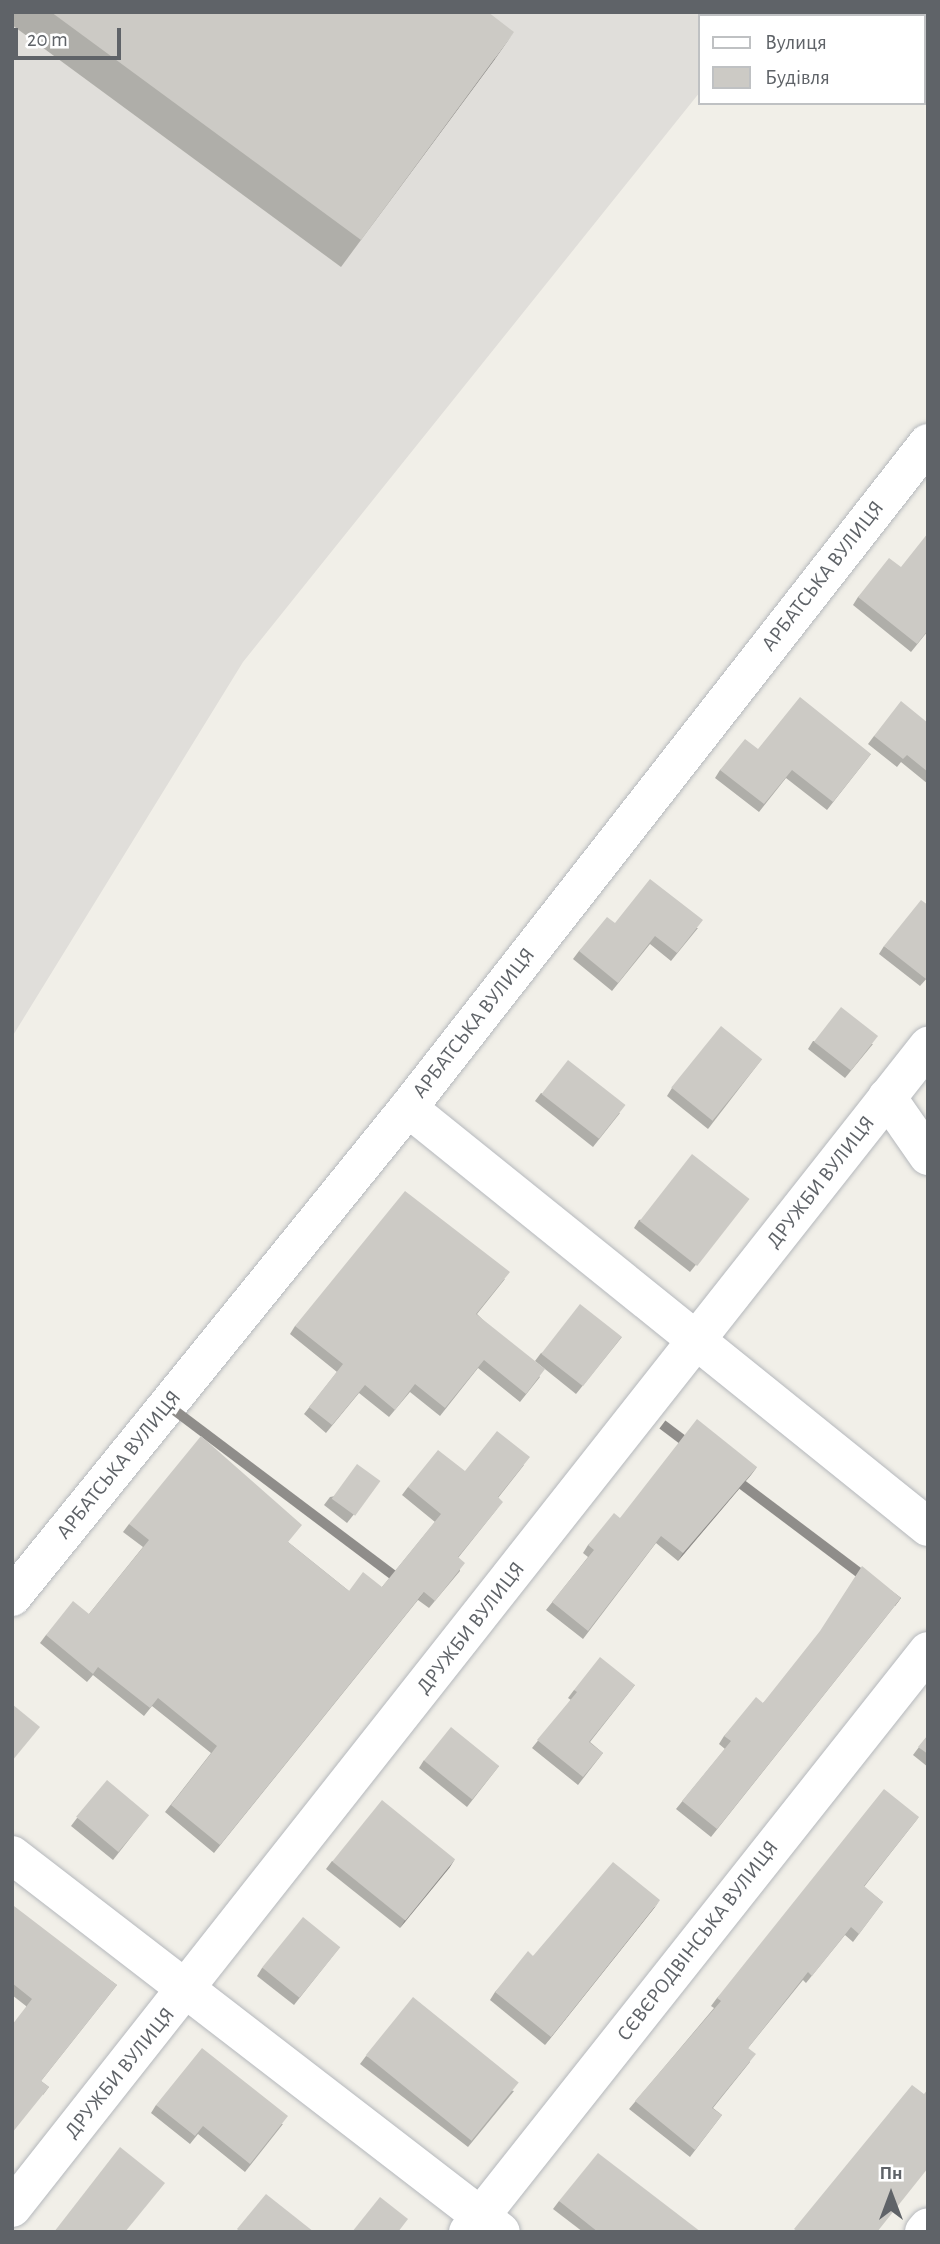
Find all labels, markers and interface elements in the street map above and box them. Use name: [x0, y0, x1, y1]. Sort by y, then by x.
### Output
scale bar: [18, 14, 124, 58]
legend: [698, 14, 926, 105]
text: 20 m: [27, 29, 68, 50]
text: Вулиця: [765, 32, 827, 53]
text: Будівля: [765, 67, 830, 88]
street label: АРБАТСЬКА ВУЛИЦЯ: [756, 496, 890, 656]
street label: АРБАТСЬКА ВУЛИЦЯ: [407, 943, 541, 1103]
street label: ДРУЖБИ ВУЛИЦЯ: [762, 1111, 880, 1253]
street label: АРБАТСЬКА ВУЛИЦЯ: [51, 1386, 187, 1544]
street label: ДРУЖБИ ВУЛИЦЯ: [412, 1557, 530, 1699]
street label: СЄВЄРОДВІНСЬКА ВУЛИЦЯ: [612, 1836, 784, 2046]
street label: ДРУЖБИ ВУЛИЦЯ: [60, 2002, 180, 2144]
north arrow: [856, 2160, 926, 2230]
text: Пн: [879, 2164, 903, 2183]

